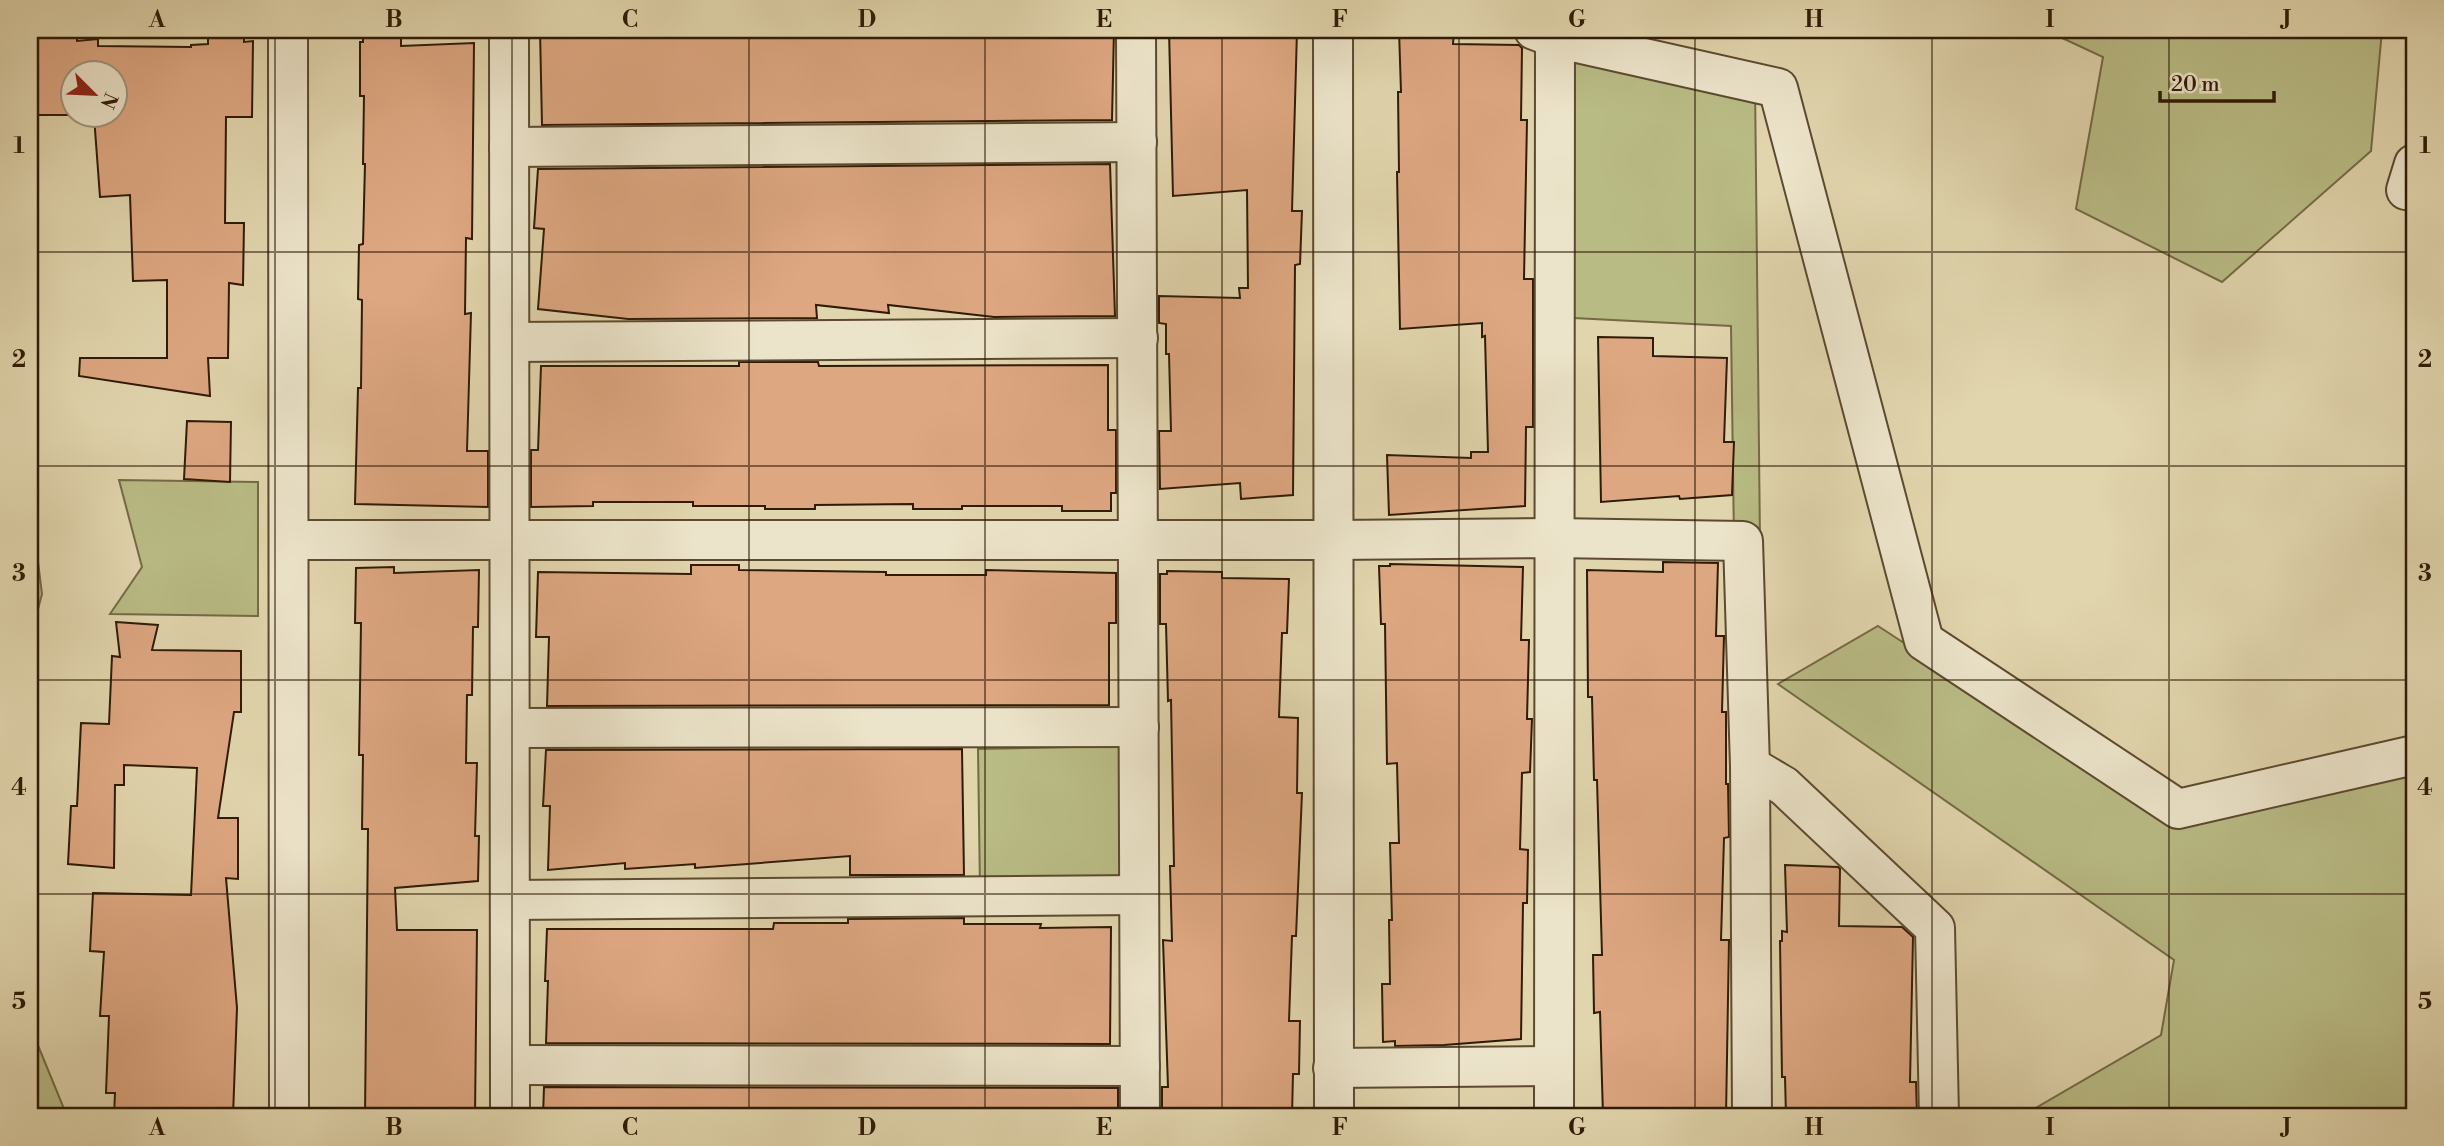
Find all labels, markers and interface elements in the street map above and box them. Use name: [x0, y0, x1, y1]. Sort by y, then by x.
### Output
text: A: [148, 6, 166, 34]
text: B: [385, 6, 403, 34]
text: C: [622, 6, 638, 34]
text: D: [858, 6, 876, 34]
text: E: [1096, 6, 1112, 34]
text: F: [1332, 6, 1348, 34]
text: G: [1568, 6, 1586, 34]
text: H: [1805, 6, 1824, 34]
text: I: [2046, 6, 2055, 34]
text: J: [2280, 6, 2292, 34]
north arrow: [60, 60, 130, 130]
scale bar: [2160, 60, 2274, 104]
text: 20 m: [2171, 72, 2220, 98]
text: N: [95, 89, 123, 112]
text: 1: [13, 132, 25, 160]
text: 1: [2419, 132, 2431, 160]
text: 2: [12, 346, 26, 374]
text: 2: [2418, 346, 2432, 374]
text: 3: [12, 560, 26, 588]
text: 3: [2418, 560, 2432, 588]
text: 4: [11, 774, 27, 802]
text: 4: [2417, 774, 2433, 802]
text: 5: [12, 988, 26, 1016]
text: 5: [2418, 988, 2432, 1016]
text: A: [148, 1114, 166, 1142]
text: B: [385, 1114, 403, 1142]
text: C: [622, 1114, 638, 1142]
text: D: [858, 1114, 876, 1142]
text: E: [1096, 1114, 1112, 1142]
text: F: [1332, 1114, 1348, 1142]
text: G: [1568, 1114, 1586, 1142]
text: H: [1805, 1114, 1824, 1142]
text: I: [2046, 1114, 2055, 1142]
text: J: [2280, 1114, 2292, 1142]

